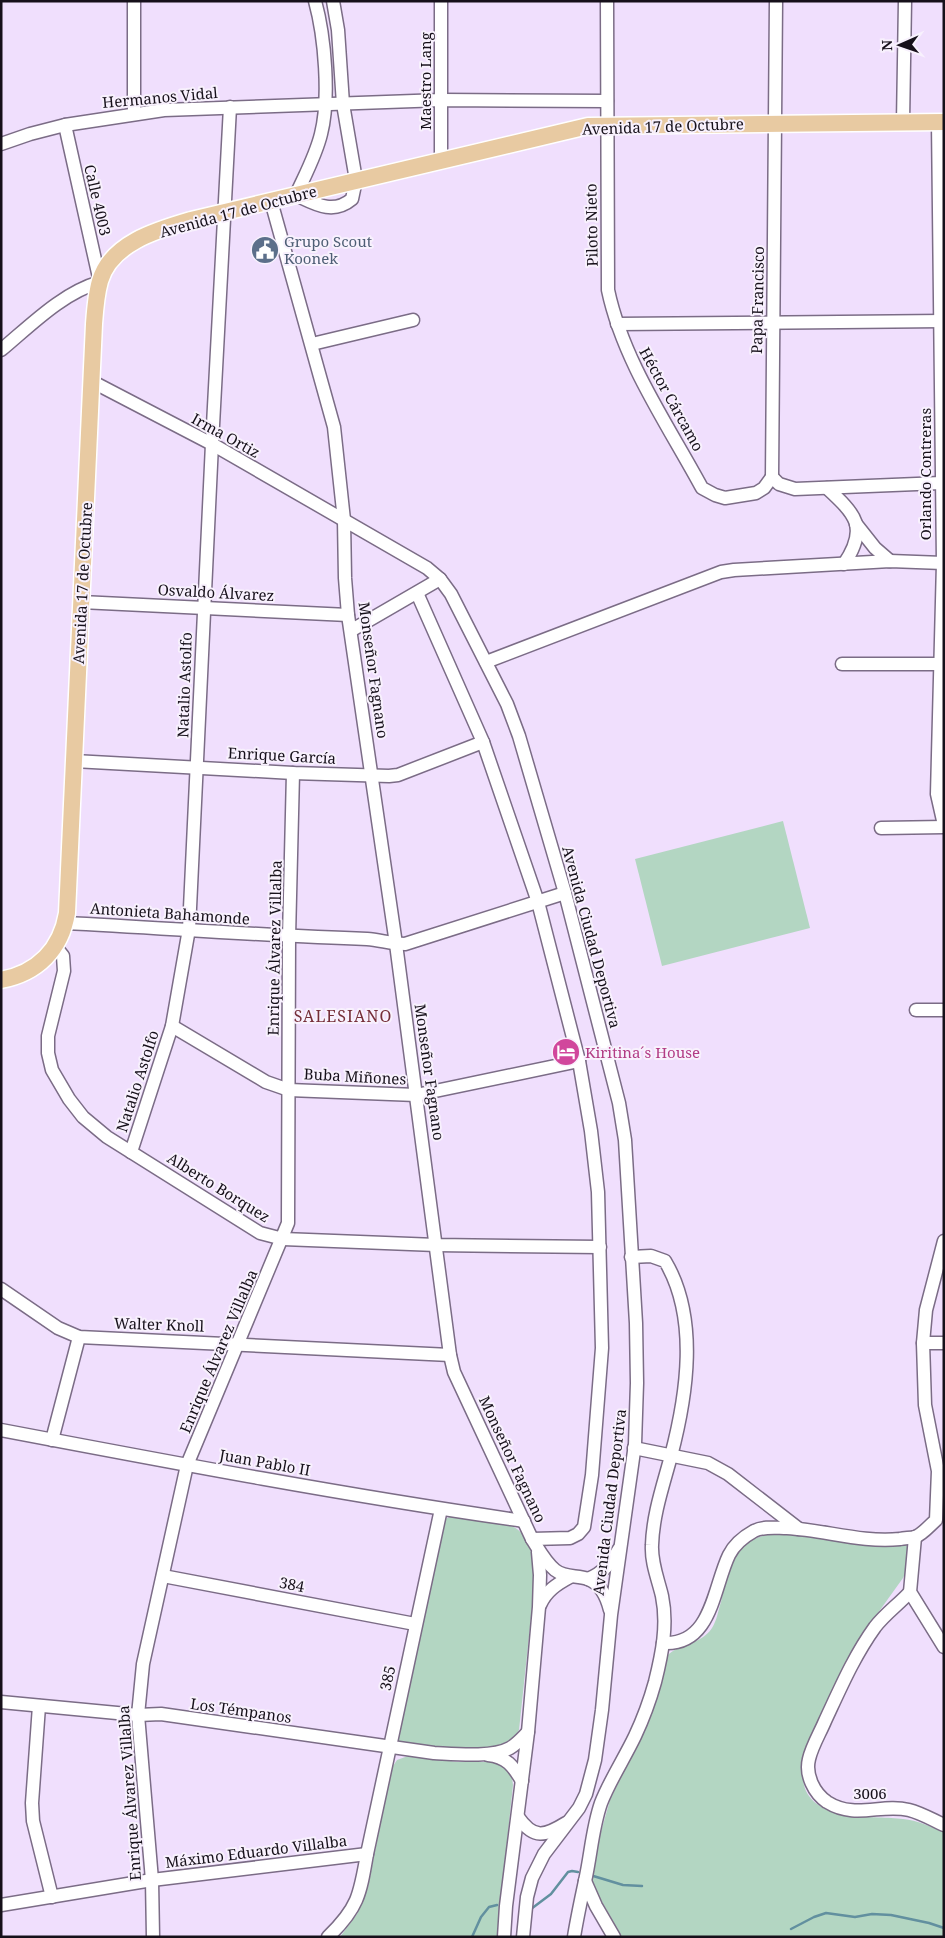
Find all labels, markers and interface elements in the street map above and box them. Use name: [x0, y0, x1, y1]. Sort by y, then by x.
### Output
north arrow: [875, 20, 925, 70]
street label: Maestro Lang: [415, 32, 435, 130]
text: N: [877, 40, 896, 51]
street label: Hermanos Vidal: [101, 82, 219, 112]
street label: Avenida 17 de Octubre: [582, 113, 744, 139]
street label: Calle 4003: [80, 162, 116, 238]
street label: Avenida 17 de Octubre: [157, 180, 319, 242]
street label: Piloto Nieto: [580, 183, 602, 267]
place label: Grupo Scout Koonek: [284, 231, 372, 268]
public building icon: Grupo Scout Koonek: [250, 235, 280, 265]
street label: Papa Francisco: [746, 246, 768, 354]
street label: Héctor Cárcamo: [635, 344, 709, 454]
street label: Orlando Contreras: [915, 407, 935, 540]
street label: Irma Ortiz: [188, 408, 264, 462]
street label: Avenida 17 de Octubre: [68, 502, 96, 664]
street label: Osvaldo Álvarez: [157, 579, 275, 605]
street label: Monseñor Fagnano: [355, 600, 393, 740]
street label: Natalio Astolfo: [172, 632, 196, 738]
street label: Enrique García: [227, 742, 337, 768]
street label: Avenida Ciudad Deportiva: [558, 844, 626, 1030]
street label: Enrique Álvarez Villalba: [262, 860, 286, 1036]
street label: Antonieta Bahamonde: [89, 897, 251, 929]
street label: Monseñor Fagnano: [411, 1002, 449, 1142]
district label: SALESIANO: [294, 1005, 392, 1027]
street label: Natalio Astolfo: [111, 1028, 163, 1134]
hotel icon: Kiritina´s House: [551, 1037, 581, 1067]
place label: Kiritina´s House: [585, 1042, 700, 1062]
street label: Buba Miñones: [303, 1063, 407, 1089]
street label: Alberto Borquez: [164, 1147, 274, 1227]
street label: Enrique Álvarez Villalba: [175, 1266, 261, 1436]
street label: Walter Knoll: [114, 1312, 205, 1336]
street label: Monseñor Fagnano: [475, 1392, 551, 1526]
street label: Avenida Ciudad Deportiva: [588, 1408, 630, 1596]
street label: Juan Pablo II: [217, 1444, 312, 1480]
street label: 384: [278, 1572, 307, 1596]
street label: 385: [375, 1664, 399, 1692]
street label: Los Témpanos: [189, 1693, 293, 1727]
street label: Enrique Álvarez Villalba: [113, 1705, 145, 1881]
street label: 3006: [853, 1783, 887, 1803]
street label: Máximo Eduardo Villalba: [164, 1830, 348, 1872]

